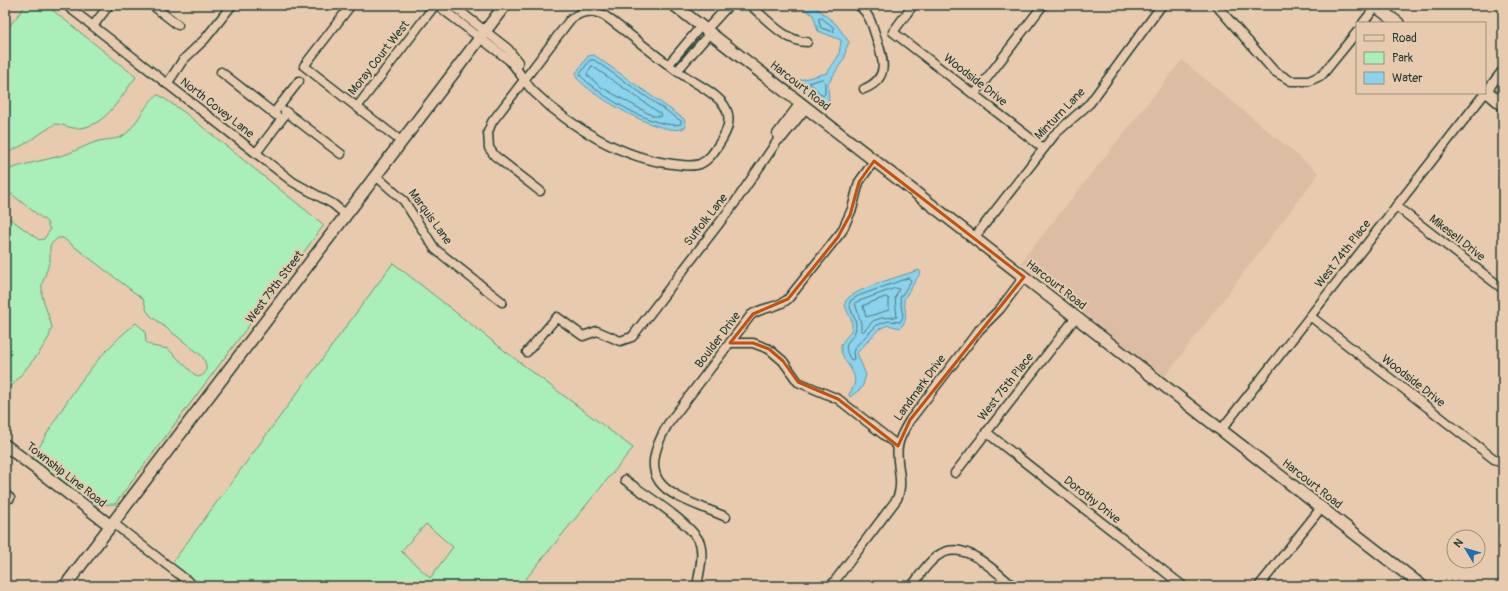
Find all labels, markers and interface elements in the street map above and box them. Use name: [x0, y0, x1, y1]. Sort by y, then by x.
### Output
street label: Moray Court West: [345, 18, 413, 98]
legend: [1356, 22, 1486, 94]
text: Road: [1392, 31, 1417, 46]
street label: Woodside Drive: [940, 50, 1010, 110]
text: Park: [1392, 51, 1413, 66]
street label: Harcourt Road: [767, 58, 833, 114]
text: Water: [1392, 71, 1423, 86]
street label: North Covey Lane: [177, 75, 257, 142]
street label: Minturn Lane: [1031, 85, 1089, 143]
street label: Marquis Lane: [405, 186, 455, 248]
street label: Suffolk Lane: [681, 191, 731, 249]
street label: Mikesell Drive: [1426, 211, 1488, 265]
street label: West 74th Place: [1312, 217, 1374, 291]
street label: West 79th Street: [243, 248, 307, 326]
street label: Harcourt Road: [1023, 257, 1089, 313]
street label: Boulder Drive: [692, 309, 744, 371]
street label: West 75th Place: [975, 350, 1037, 424]
street label: Woodside Drive: [1378, 351, 1448, 411]
street label: Landmark Drive: [891, 352, 949, 424]
street label: Township Line Road: [23, 439, 109, 511]
street label: Harcourt Road: [1279, 456, 1345, 512]
street label: Dorothy Drive: [1060, 473, 1124, 527]
north arrow: [1446, 529, 1486, 569]
text: N: [1451, 536, 1466, 550]

